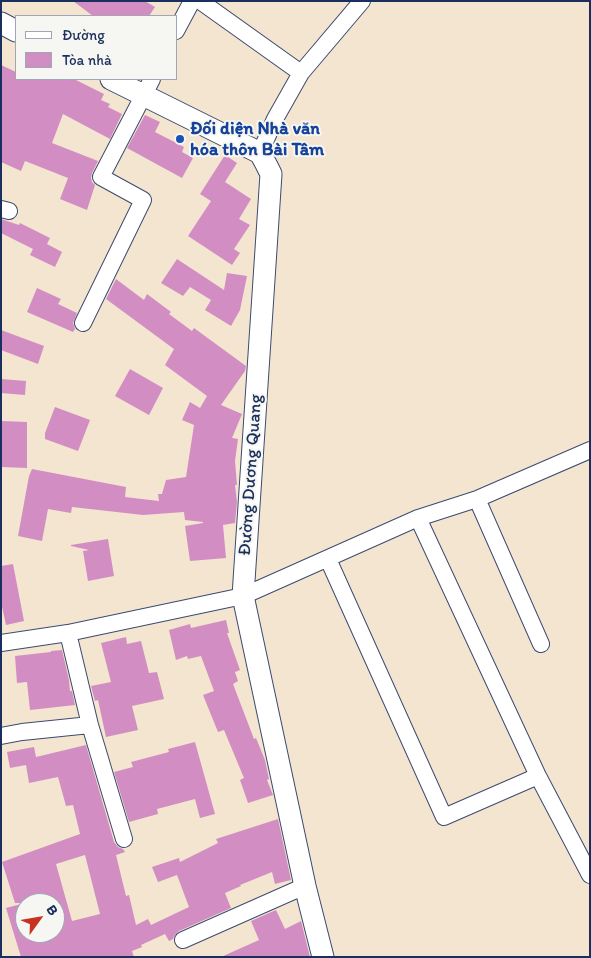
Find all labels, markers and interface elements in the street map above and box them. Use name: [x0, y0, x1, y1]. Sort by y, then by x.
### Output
legend: [15, 15, 178, 80]
text: Đường: [62, 26, 105, 44]
text: Tòa nhà: [62, 51, 112, 69]
place label: Đối diện Nhà văn hóa thôn Bài Tâm: [190, 118, 324, 160]
marker: Đối diện Nhà văn hóa thôn Bài Tâm: [174, 133, 186, 145]
street label: Đường Dương Quang: [235, 394, 267, 556]
north arrow: [15, 893, 65, 943]
text: B: [43, 902, 62, 919]

